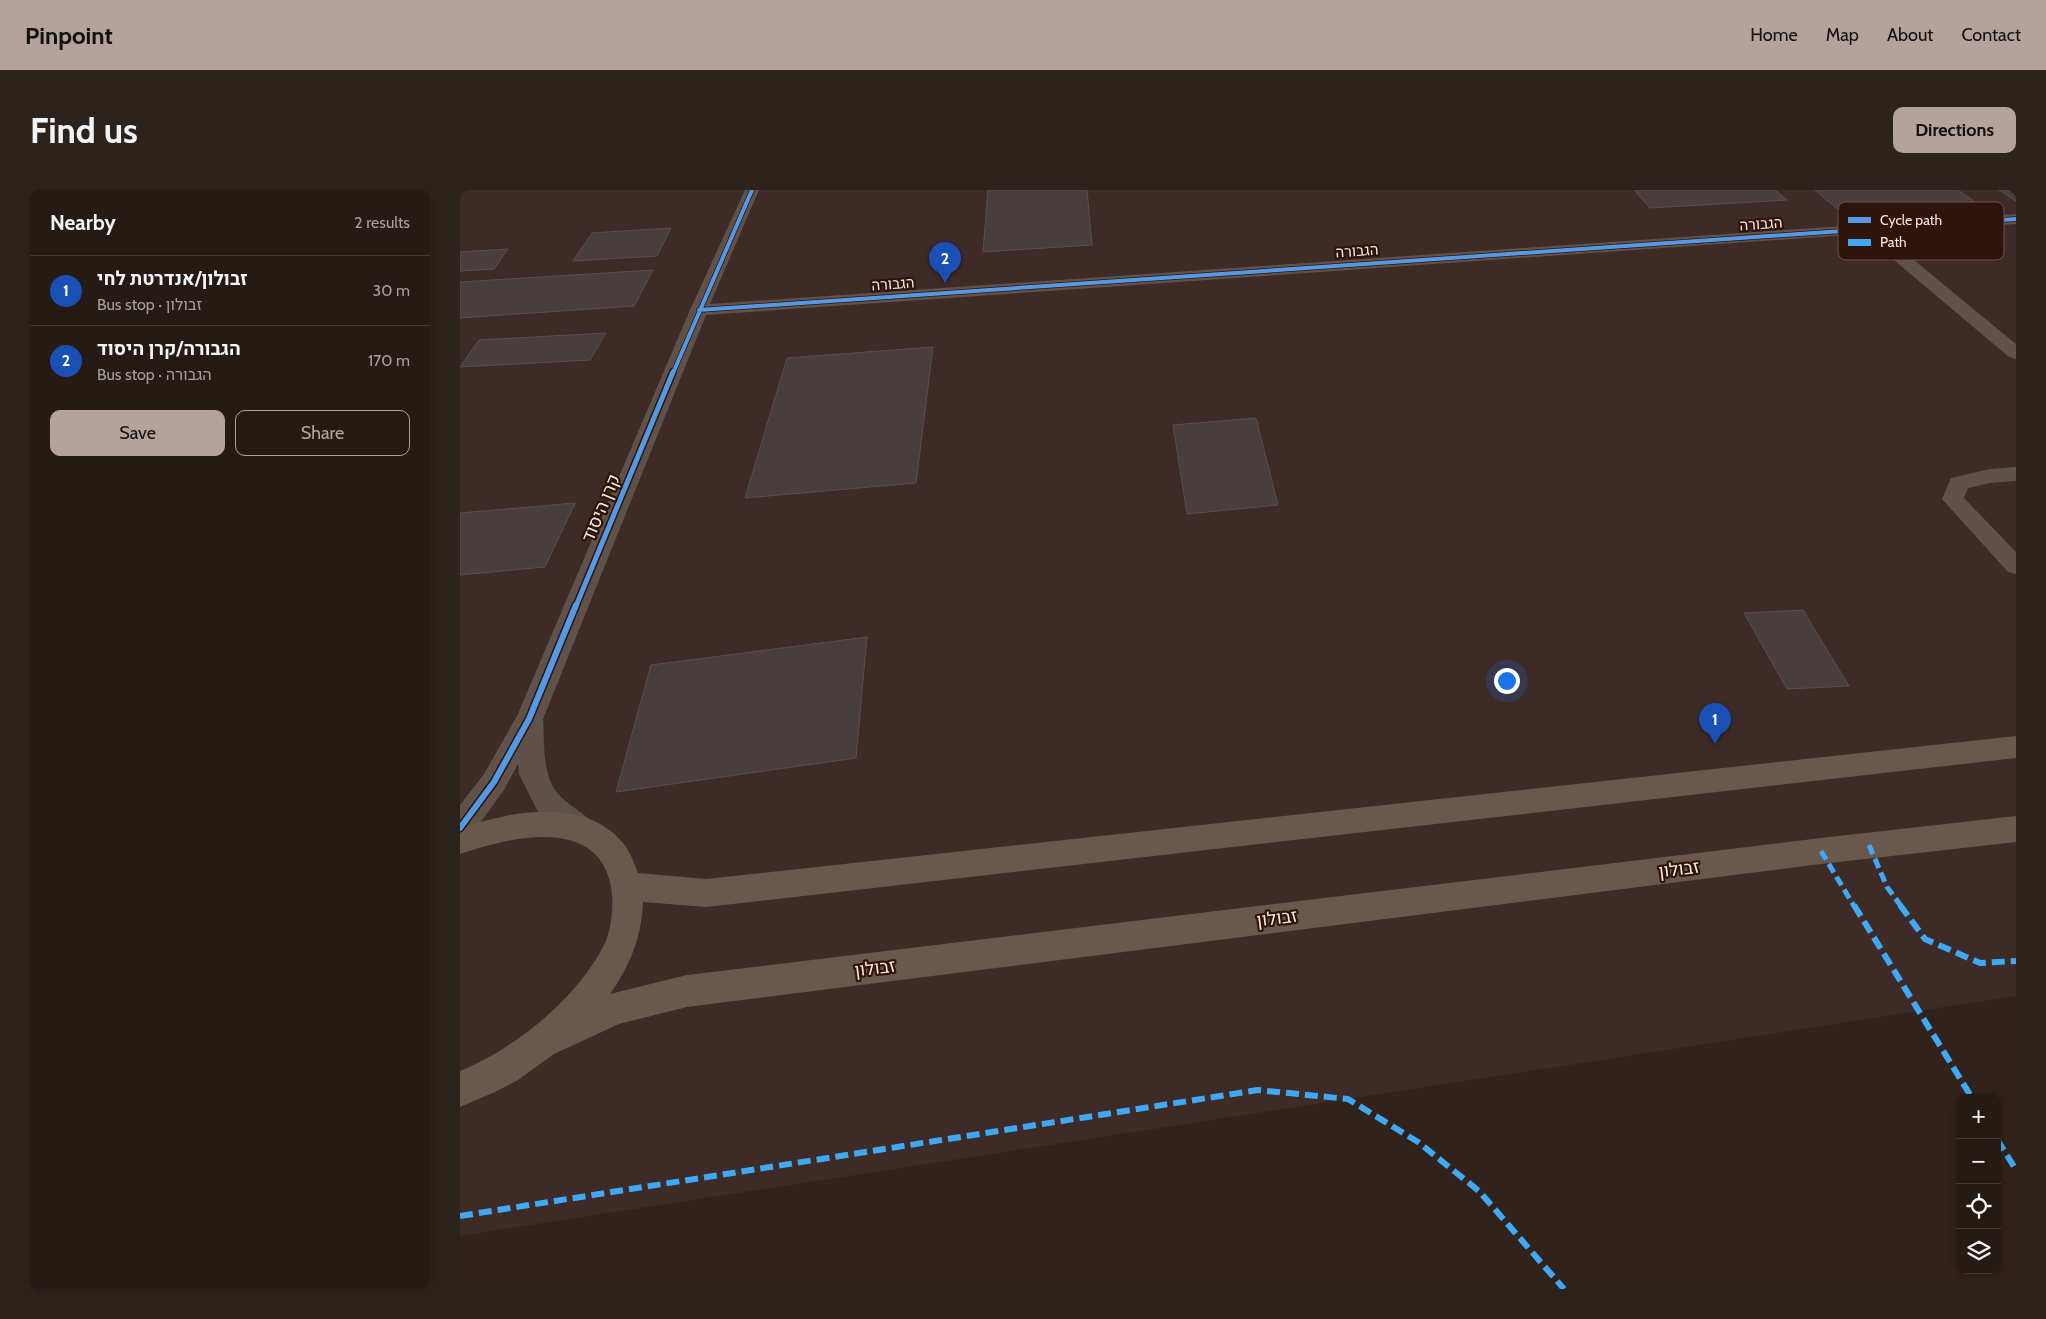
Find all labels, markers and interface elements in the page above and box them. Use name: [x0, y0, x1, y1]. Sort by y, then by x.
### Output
text: Pinpoint: [25, 21, 113, 50]
text: Home: [1750, 24, 1798, 46]
text: Map: [1826, 24, 1859, 46]
text: About: [1887, 24, 1933, 46]
text: Contact: [1961, 24, 2021, 46]
button: Directions: [1893, 107, 2016, 153]
text: Find us: [30, 109, 138, 152]
legend: [1838, 202, 2004, 260]
text: Nearby: [50, 210, 116, 235]
text: Cycle path: [1880, 211, 1942, 229]
text: 2 results: [354, 213, 410, 232]
street label: הגבורה: [1739, 214, 1783, 234]
text: Path: [1880, 233, 1907, 251]
street label: הגבורה: [1335, 241, 1379, 261]
pin: 2: [929, 242, 961, 283]
text: זבולון/אנדרטת לחי: [97, 267, 248, 290]
street label: הגבורה: [871, 274, 915, 294]
text: 1: [63, 281, 69, 300]
text: 30 m: [373, 281, 410, 300]
text: Bus stop · זבולון: [97, 295, 202, 314]
text: הגבורה/קרן היסוד: [97, 337, 241, 360]
text: 2: [62, 351, 70, 370]
text: 170 m: [368, 351, 410, 370]
text: Bus stop · הגבורה: [97, 365, 212, 384]
button: Save: [50, 410, 225, 456]
button: Share: [235, 410, 410, 456]
street label: קרן היסוד: [577, 471, 625, 545]
your location: [1494, 668, 1520, 694]
pin: 1: [1699, 703, 1731, 744]
street label: זבולון: [1657, 856, 1701, 882]
street label: זבולון: [1255, 905, 1299, 931]
street label: זבולון: [853, 955, 897, 981]
map controls: [1956, 1094, 2001, 1274]
button: +: [1956, 1094, 2001, 1139]
button: −: [1956, 1139, 2001, 1184]
button: locate: [1956, 1184, 2001, 1229]
button: layers: [1956, 1229, 2001, 1274]

